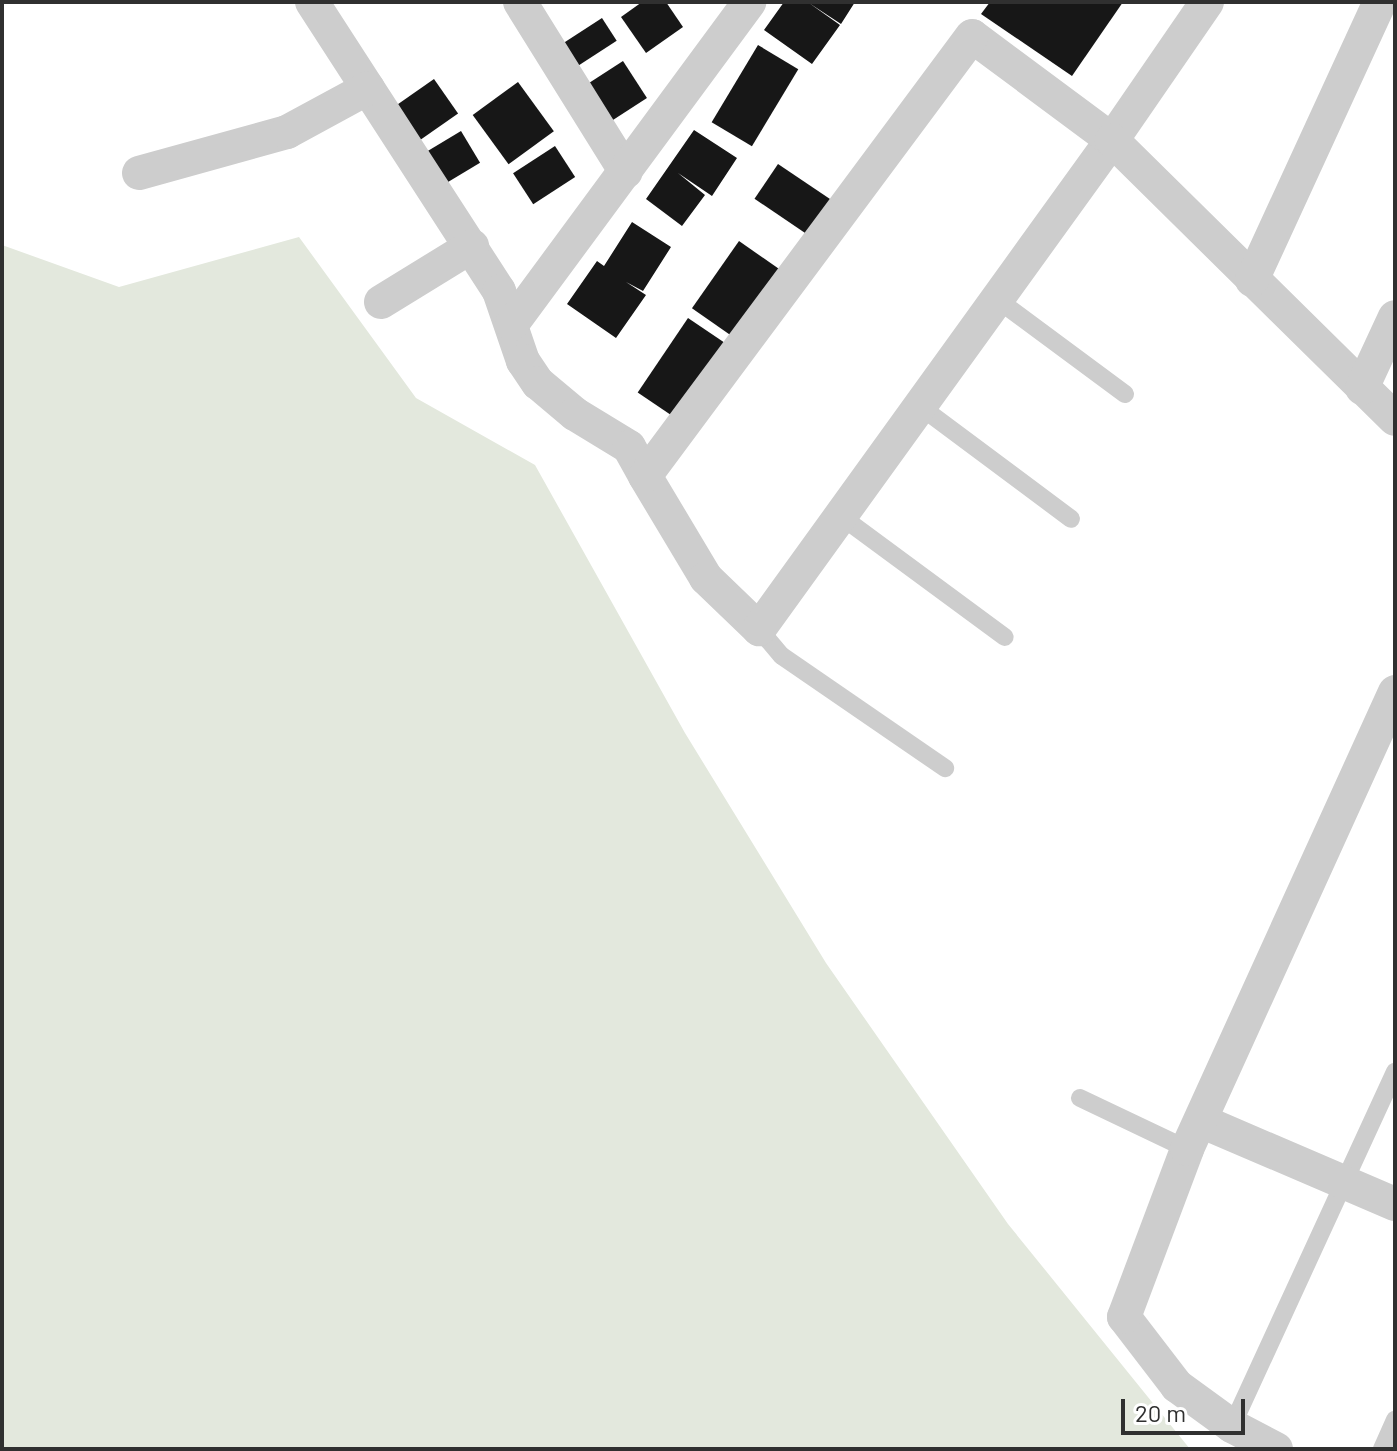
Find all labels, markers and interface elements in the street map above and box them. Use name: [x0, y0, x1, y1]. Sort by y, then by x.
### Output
scale bar: [1125, 1383, 1249, 1433]
text: 20 m: [1135, 1398, 1186, 1427]

